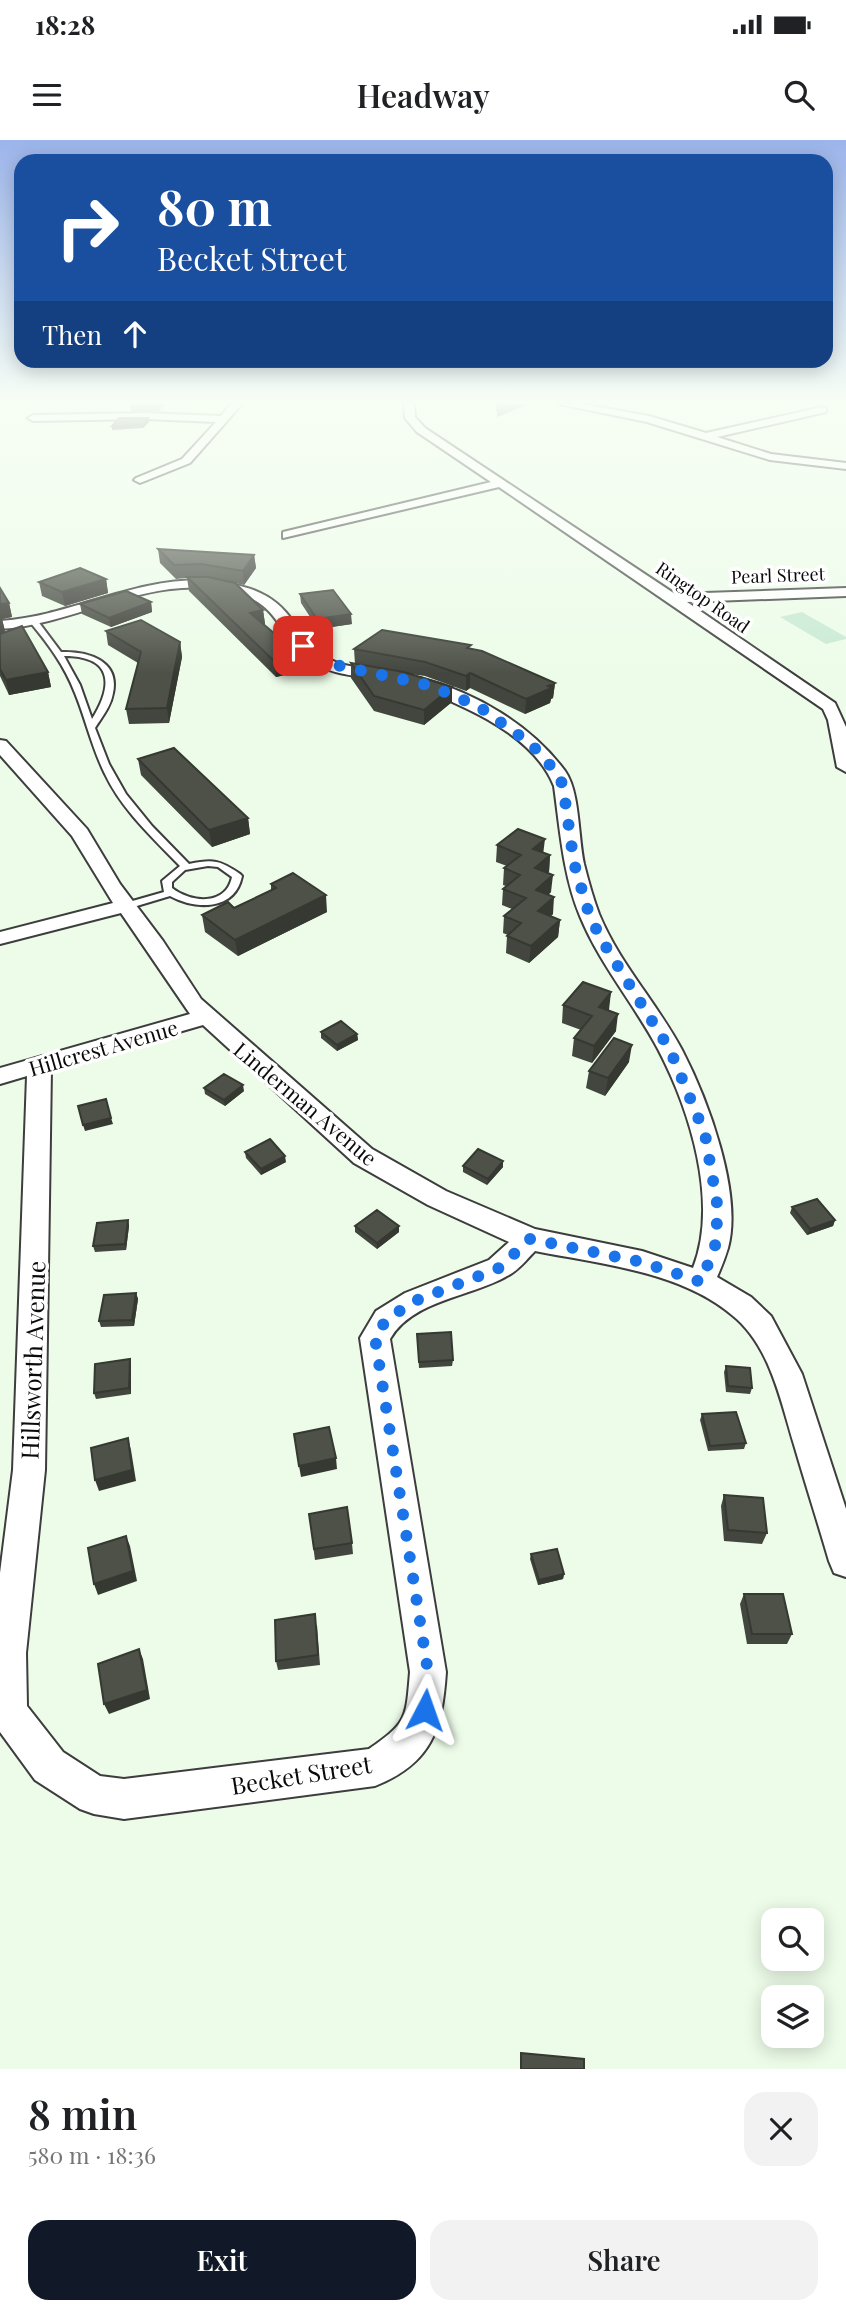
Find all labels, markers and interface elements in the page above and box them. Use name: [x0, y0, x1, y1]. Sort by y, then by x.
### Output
text: 18:28: [35, 7, 95, 42]
text: Headway: [356, 73, 490, 116]
icon: menu: [28, 76, 66, 114]
icon: search: [780, 76, 818, 114]
text: 80 m: [157, 173, 272, 238]
icon: right: [42, 182, 133, 273]
text: Becket Street: [157, 236, 346, 279]
icon: ahead: [116, 315, 154, 353]
text: Then: [42, 317, 102, 352]
street label: Ringtop Road: [651, 556, 755, 638]
street label: Pearl Street: [731, 561, 826, 589]
pin: [273, 616, 333, 676]
icon: arrive: [284, 627, 322, 665]
street label: Hillcrest Avenue: [25, 1012, 181, 1082]
street label: Linderman Avenue: [229, 1035, 383, 1171]
street label: Hillsworth Avenue: [13, 1260, 51, 1460]
position arrow: [388, 1673, 462, 1747]
street label: Becket Street: [228, 1747, 374, 1801]
map controls: [761, 1908, 824, 2048]
button: search: [761, 1908, 824, 1971]
button: layers: [761, 1985, 824, 2048]
text: 8 min: [28, 2085, 137, 2141]
button: close: [744, 2092, 818, 2166]
text: 580 m · 18:36: [28, 2139, 156, 2170]
button: Exit: [28, 2220, 416, 2300]
button: Share: [430, 2220, 818, 2300]

